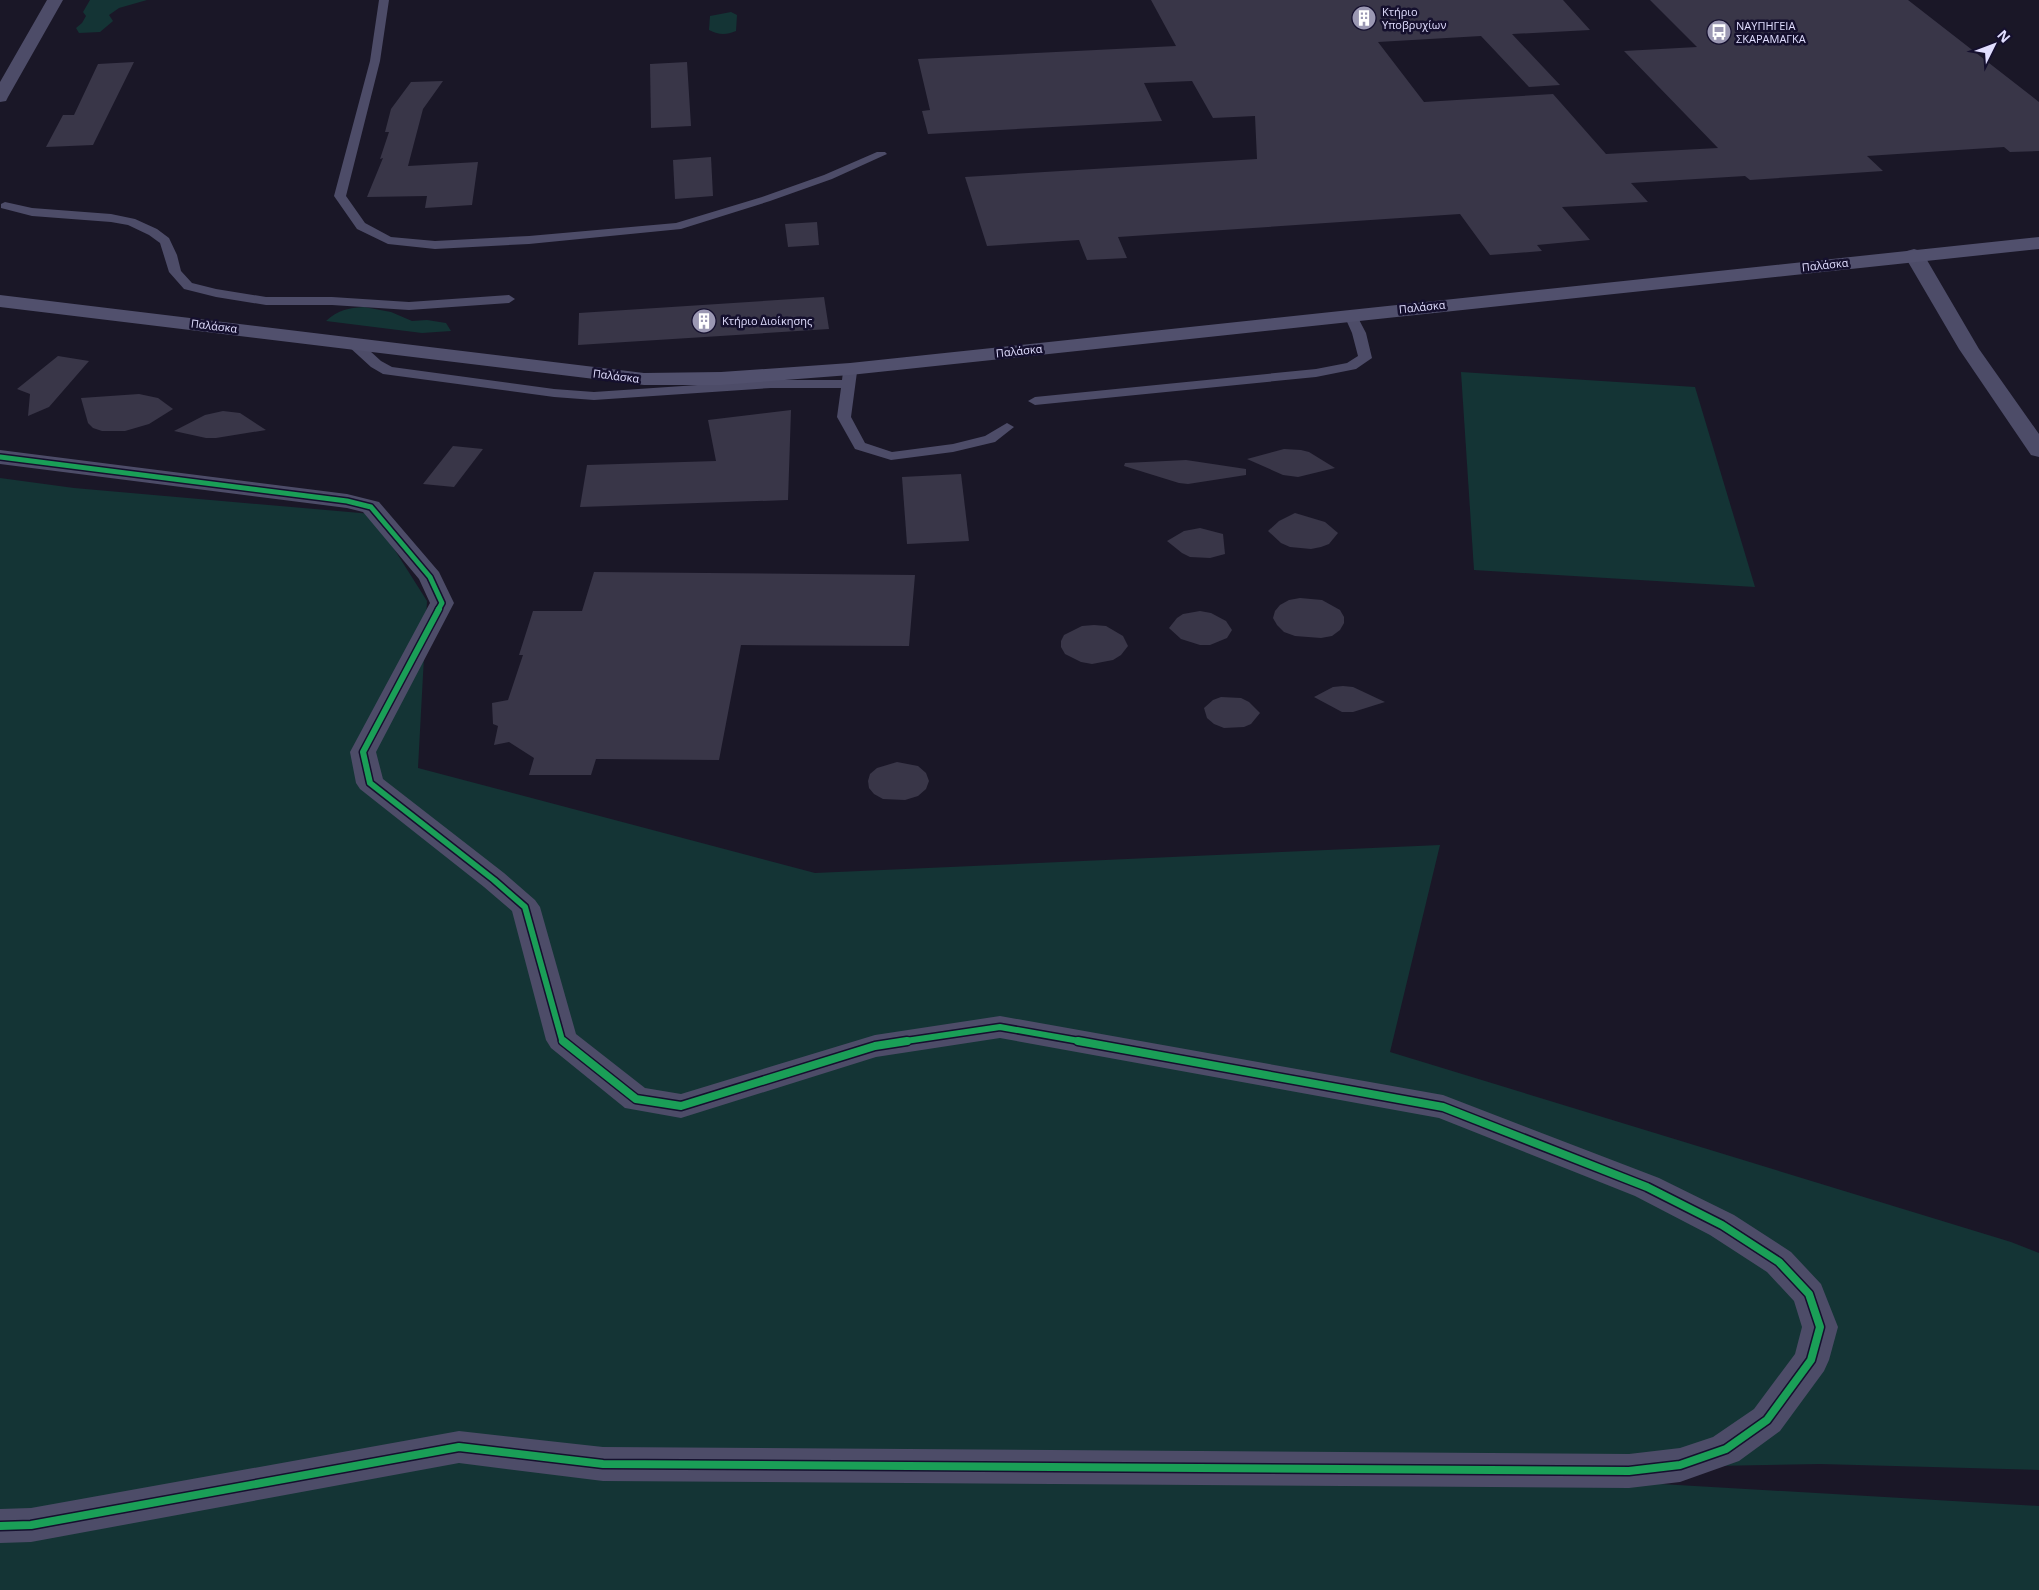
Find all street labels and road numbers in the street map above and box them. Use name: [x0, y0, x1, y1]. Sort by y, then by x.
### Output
street label: Παλάσκα: [1801, 255, 1849, 274]
street label: Παλάσκα: [1398, 297, 1446, 316]
street label: Παλάσκα: [190, 315, 238, 336]
street label: Παλάσκα: [995, 341, 1043, 360]
street label: Παλάσκα: [592, 365, 640, 386]

